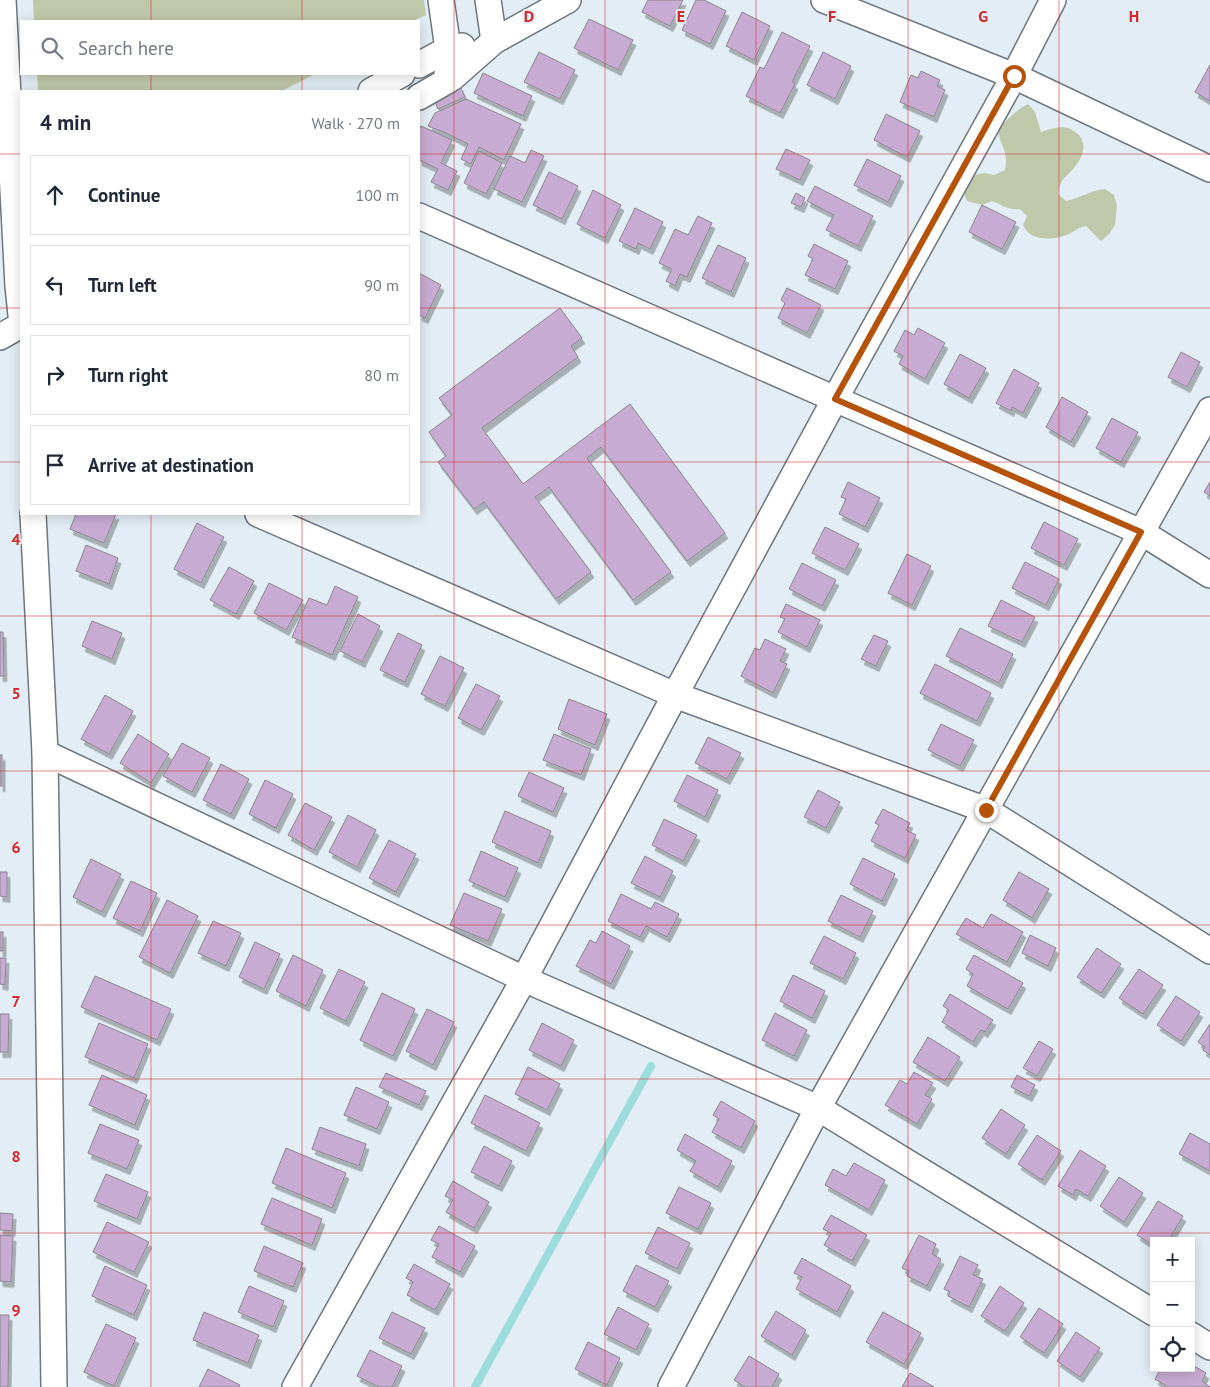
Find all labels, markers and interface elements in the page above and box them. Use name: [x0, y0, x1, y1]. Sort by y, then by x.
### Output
text: D: [524, 6, 534, 26]
text: E: [677, 6, 685, 26]
text: F: [828, 6, 836, 26]
text: G: [978, 6, 988, 26]
text: H: [1129, 6, 1139, 26]
search box: [20, 20, 420, 75]
icon: search: [38, 34, 66, 62]
text: Search here: [78, 36, 174, 60]
route start: [1003, 65, 1026, 88]
text: 4 min: [40, 109, 91, 136]
text: Walk · 270 m: [311, 113, 400, 133]
icon: ahead: [41, 181, 69, 209]
text: Continue: [88, 183, 160, 207]
text: 100 m: [356, 185, 399, 205]
icon: left: [41, 271, 69, 299]
text: Turn left: [88, 273, 157, 297]
text: 90 m: [364, 275, 399, 295]
icon: right: [41, 361, 69, 389]
text: Turn right: [88, 363, 168, 387]
text: 80 m: [364, 365, 399, 385]
icon: arrive: [41, 451, 69, 479]
text: Arrive at destination: [88, 453, 254, 477]
text: 4: [11, 529, 21, 549]
text: 5: [11, 683, 21, 703]
route end: [975, 799, 998, 822]
text: 6: [11, 837, 21, 857]
text: 7: [11, 991, 21, 1011]
text: 8: [11, 1146, 21, 1166]
map controls: [1150, 1237, 1195, 1372]
button: +: [1150, 1237, 1195, 1282]
button: −: [1150, 1282, 1195, 1327]
text: 9: [11, 1300, 21, 1320]
button: locate: [1150, 1327, 1195, 1372]

